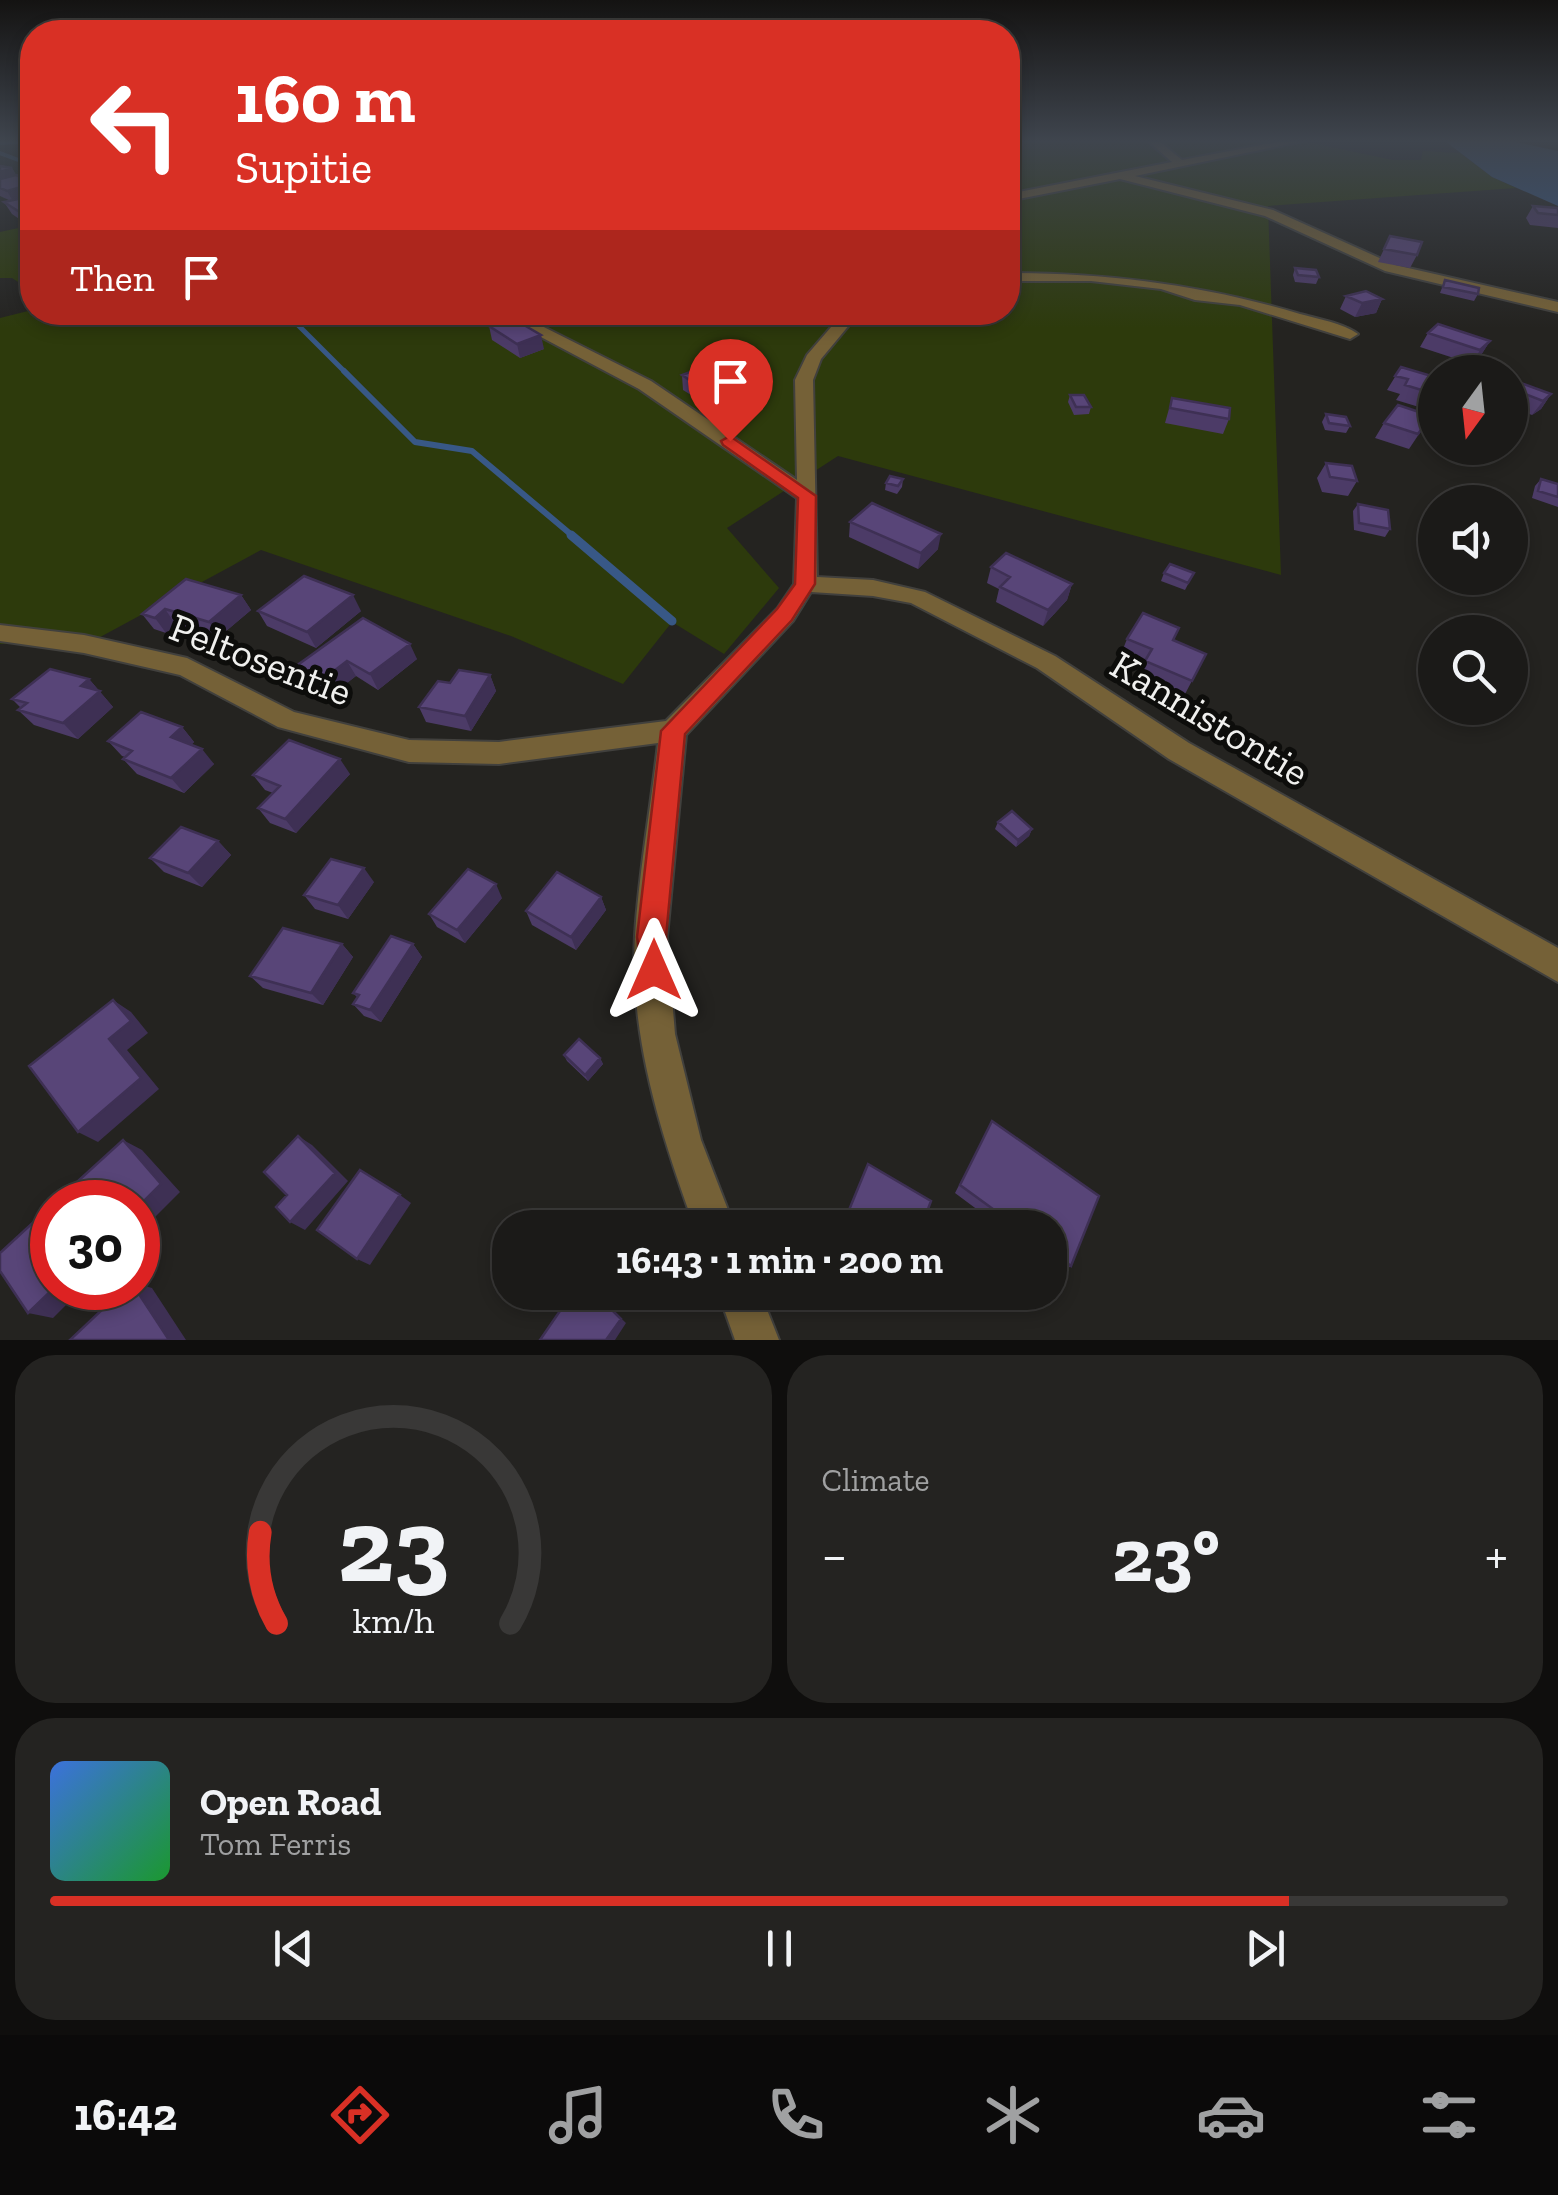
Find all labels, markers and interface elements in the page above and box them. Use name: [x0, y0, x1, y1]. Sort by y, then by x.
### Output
text: 160 m: [235, 56, 416, 140]
icon: left: [70, 60, 200, 190]
text: Supitie: [235, 141, 372, 195]
icon: arrive: [174, 250, 229, 305]
text: Then: [70, 255, 154, 301]
pin: [688, 339, 773, 442]
icon: arrive: [703, 354, 758, 409]
north arrow: [1418, 355, 1528, 465]
map controls: [1418, 355, 1528, 725]
button: sound: [1418, 485, 1528, 595]
street label: Peltosentie: [163, 602, 359, 716]
button: search: [1418, 615, 1528, 725]
street label: Kannistontie: [1102, 640, 1318, 796]
position arrow: [602, 918, 706, 1022]
speed limit sign: 30: [30, 1180, 160, 1310]
text: 16:43 · 1 min · 200 m: [616, 1237, 943, 1283]
text: Climate: [822, 1461, 930, 1499]
text: 23: [338, 1483, 449, 1608]
text: 23°: [1112, 1510, 1220, 1600]
text: −: [822, 1522, 847, 1588]
text: +: [1485, 1522, 1508, 1588]
text: km/h: [352, 1599, 434, 1642]
text: Open Road: [200, 1779, 382, 1825]
text: Tom Ferris: [200, 1825, 351, 1863]
icon: previous: [266, 1921, 321, 1976]
icon: pause: [752, 1921, 807, 1976]
icon: next: [1238, 1921, 1293, 1976]
icon: directions: [325, 2080, 395, 2150]
icon: music: [543, 2080, 613, 2150]
icon: phone: [761, 2080, 831, 2150]
icon: climate: [978, 2080, 1048, 2150]
icon: car: [1196, 2080, 1266, 2150]
icon: filters: [1414, 2080, 1484, 2150]
text: 16:42: [74, 2088, 177, 2142]

